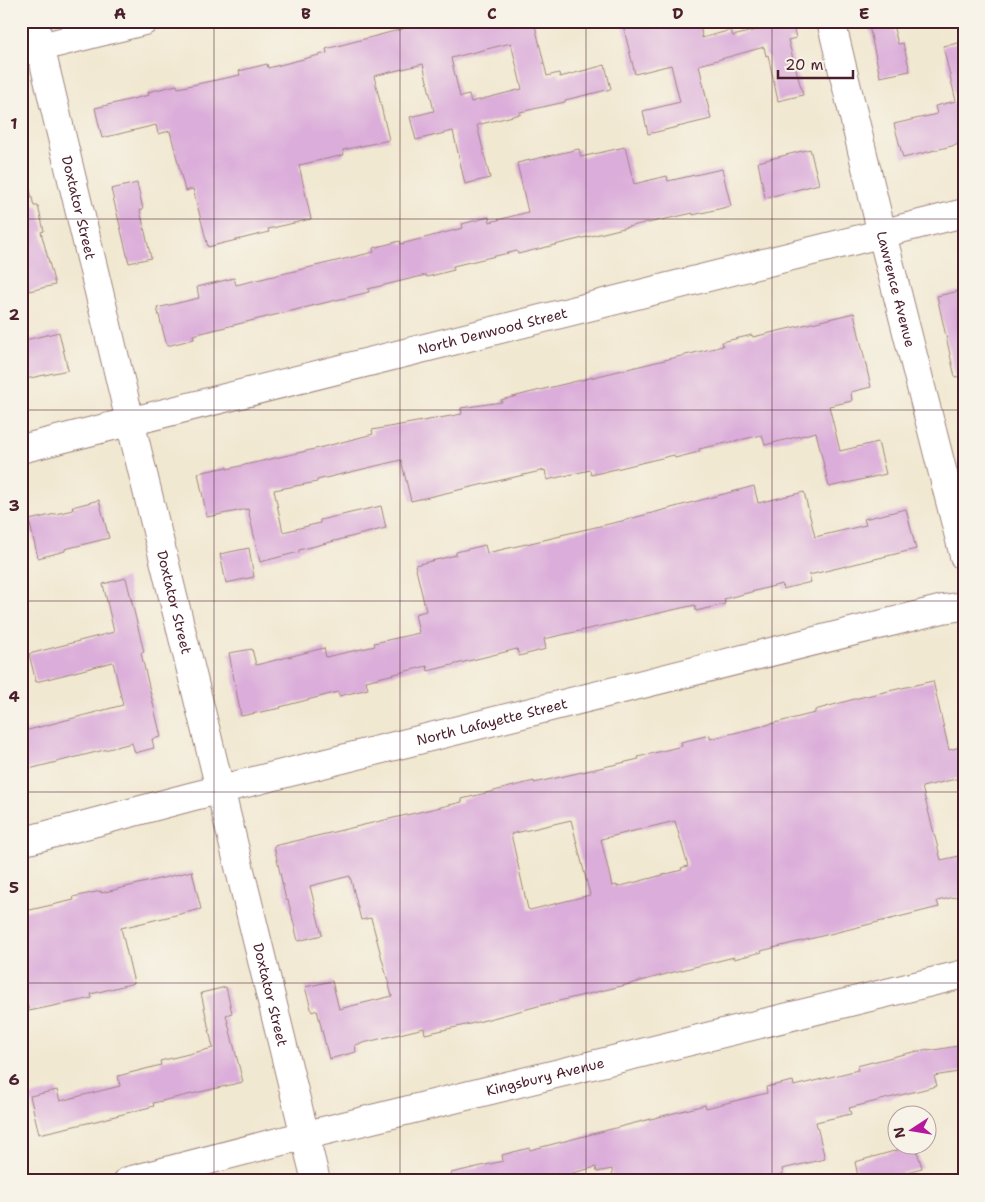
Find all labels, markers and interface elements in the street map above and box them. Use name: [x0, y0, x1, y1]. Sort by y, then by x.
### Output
text: A: [114, 3, 126, 24]
text: B: [301, 3, 311, 24]
text: C: [487, 3, 497, 24]
text: D: [672, 3, 684, 24]
text: E: [859, 3, 869, 24]
scale bar: [778, 48, 852, 80]
text: 20 m: [785, 55, 824, 75]
text: 1: [10, 113, 18, 134]
street label: Doxtator Street: [58, 154, 100, 261]
street label: Lawrence Avenue: [873, 229, 919, 349]
text: 2: [8, 304, 20, 325]
street label: North Denwood Street: [416, 304, 569, 358]
text: 3: [8, 495, 20, 516]
street label: Doxtator Street: [153, 549, 196, 656]
text: 4: [8, 686, 20, 707]
street label: North Lafayette Street: [415, 694, 569, 749]
text: 5: [9, 877, 19, 898]
street label: Doxtator Street: [249, 941, 292, 1048]
street label: Kingsbury Avenue: [484, 1053, 606, 1100]
text: 6: [8, 1069, 20, 1090]
north arrow: [888, 1104, 938, 1154]
text: N: [889, 1125, 909, 1140]

